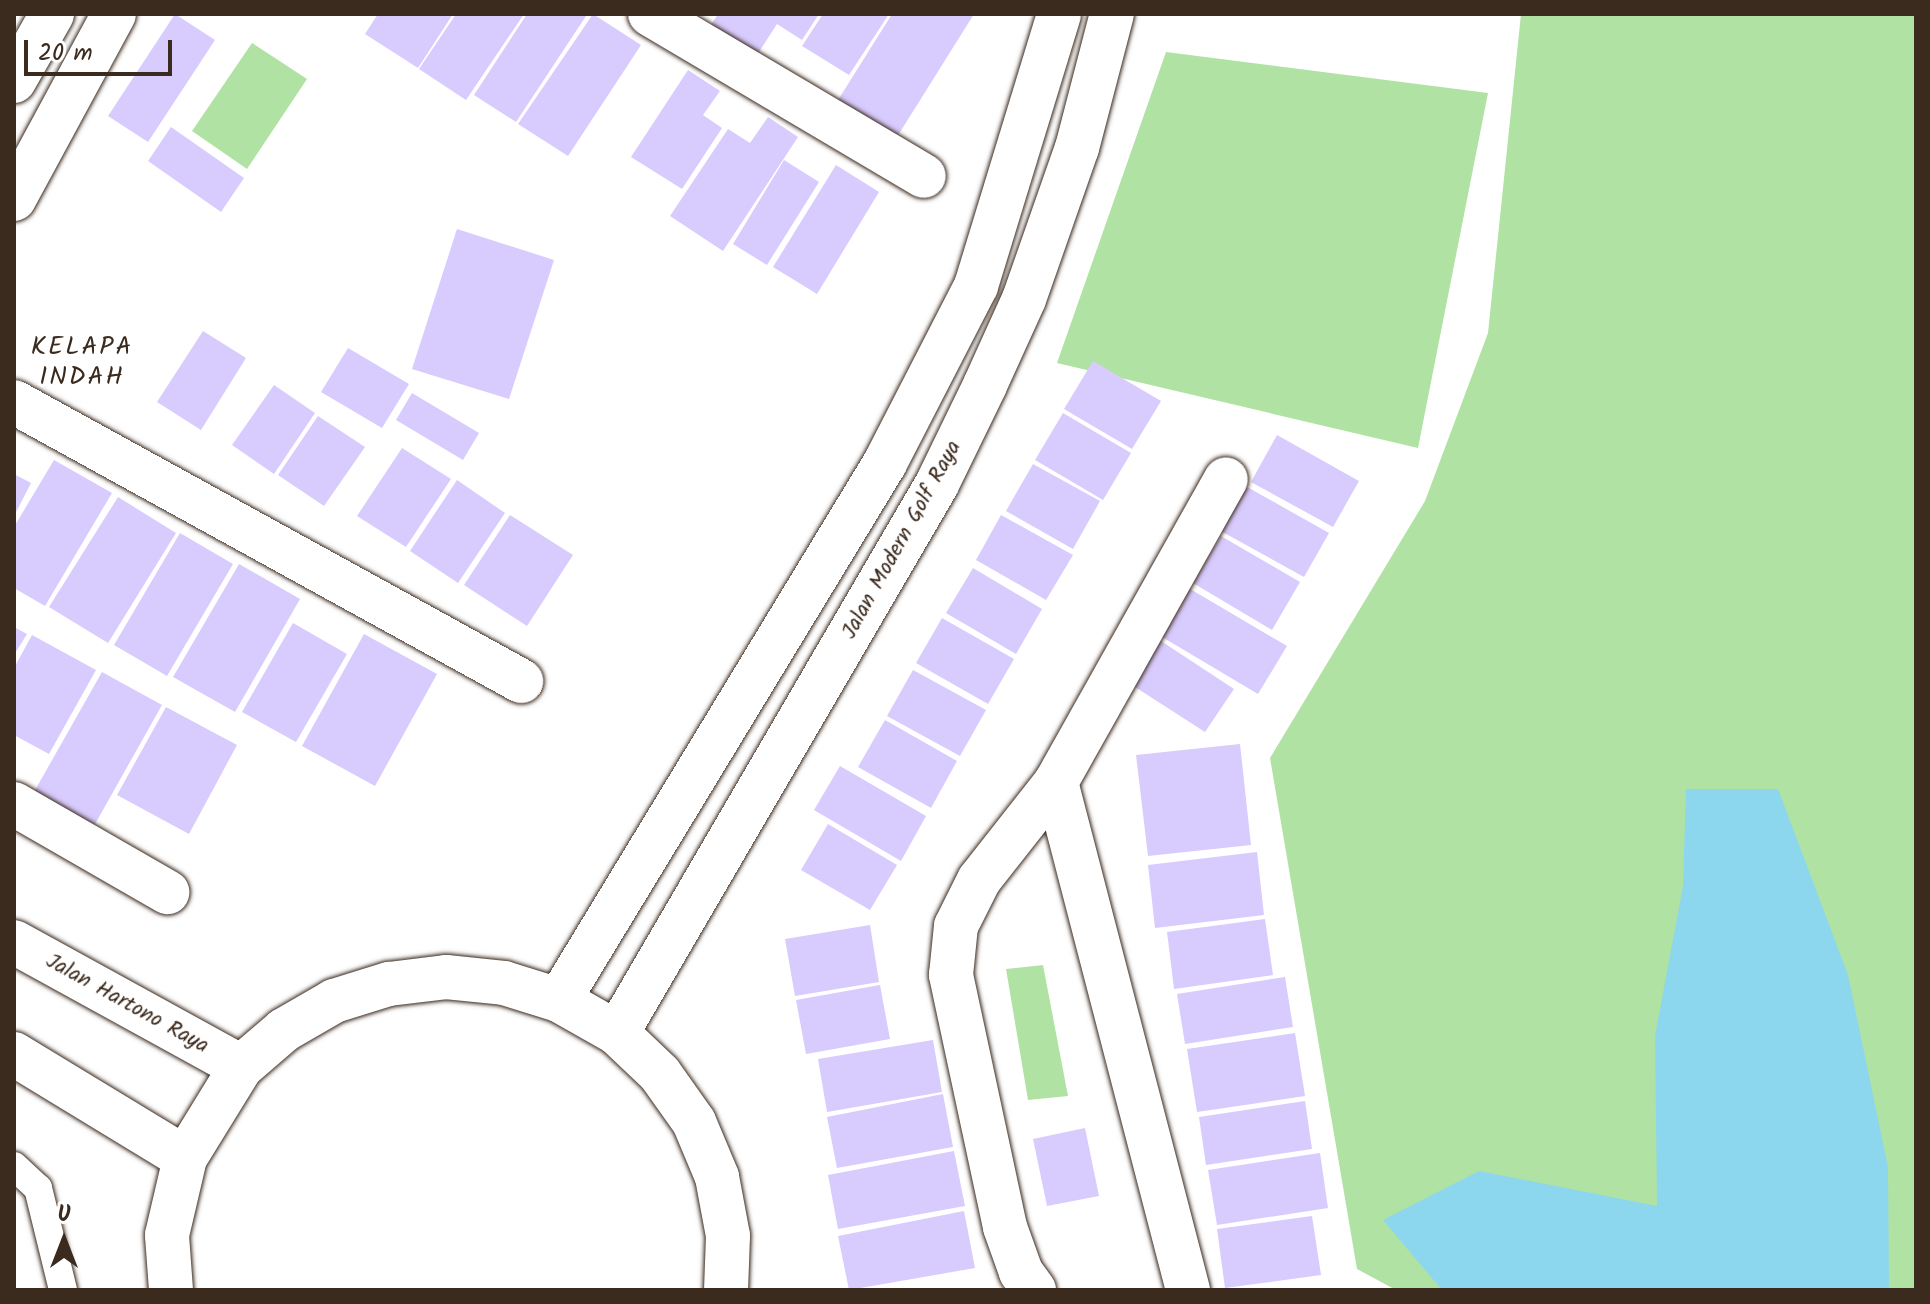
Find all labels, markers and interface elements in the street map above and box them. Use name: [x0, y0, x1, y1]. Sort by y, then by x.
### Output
scale bar: [28, 24, 176, 74]
text: 20 m: [38, 34, 93, 73]
district label: KELAPA INDAH: [31, 332, 133, 394]
street label: Jalan Modern Golf Raya: [836, 436, 968, 644]
street label: Jalan Hartono Raya: [41, 948, 213, 1060]
text: U: [57, 1198, 71, 1233]
north arrow: [24, 1200, 104, 1280]

